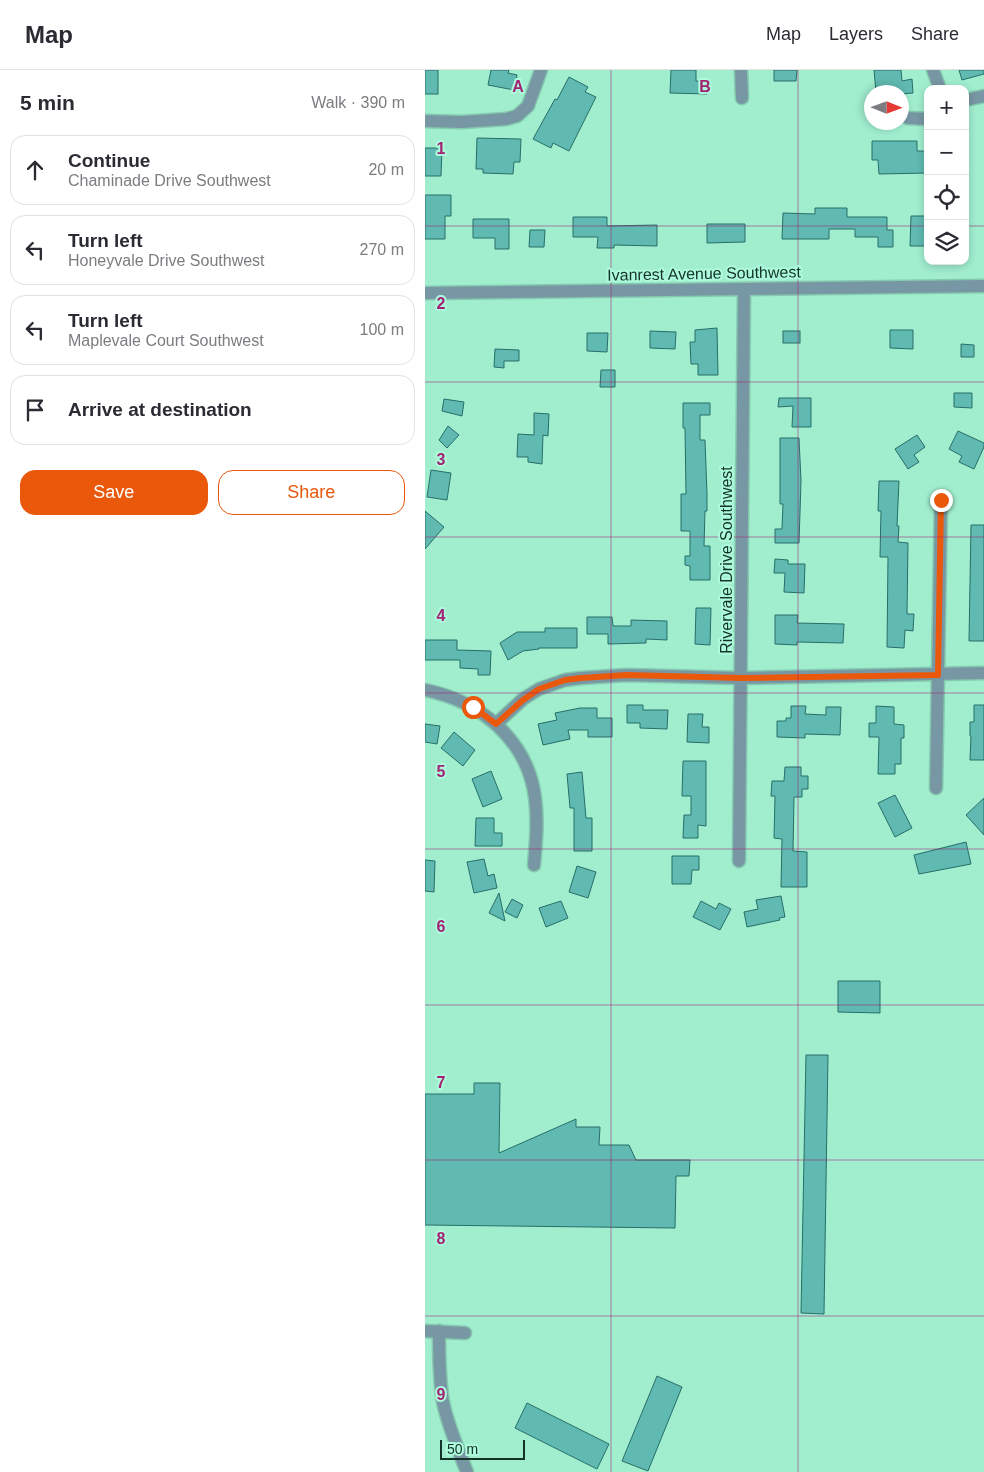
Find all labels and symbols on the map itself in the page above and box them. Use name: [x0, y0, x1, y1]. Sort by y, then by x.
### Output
text: A: [512, 78, 524, 95]
text: B: [699, 78, 711, 95]
north arrow: [864, 85, 909, 130]
text: 1: [437, 140, 446, 157]
street label: Ivanrest Avenue Southwest: [607, 263, 802, 284]
text: 2: [437, 295, 446, 312]
text: 3: [437, 451, 446, 468]
street label: Rivervale Drive Southwest: [718, 466, 735, 654]
route end: [930, 489, 953, 512]
text: 4: [437, 607, 446, 624]
route start: [462, 696, 485, 719]
text: 5: [437, 763, 446, 780]
text: 6: [437, 918, 446, 935]
text: 7: [437, 1074, 446, 1091]
text: 8: [437, 1230, 446, 1247]
text: 9: [437, 1386, 446, 1403]
scale bar: [440, 1437, 525, 1460]

